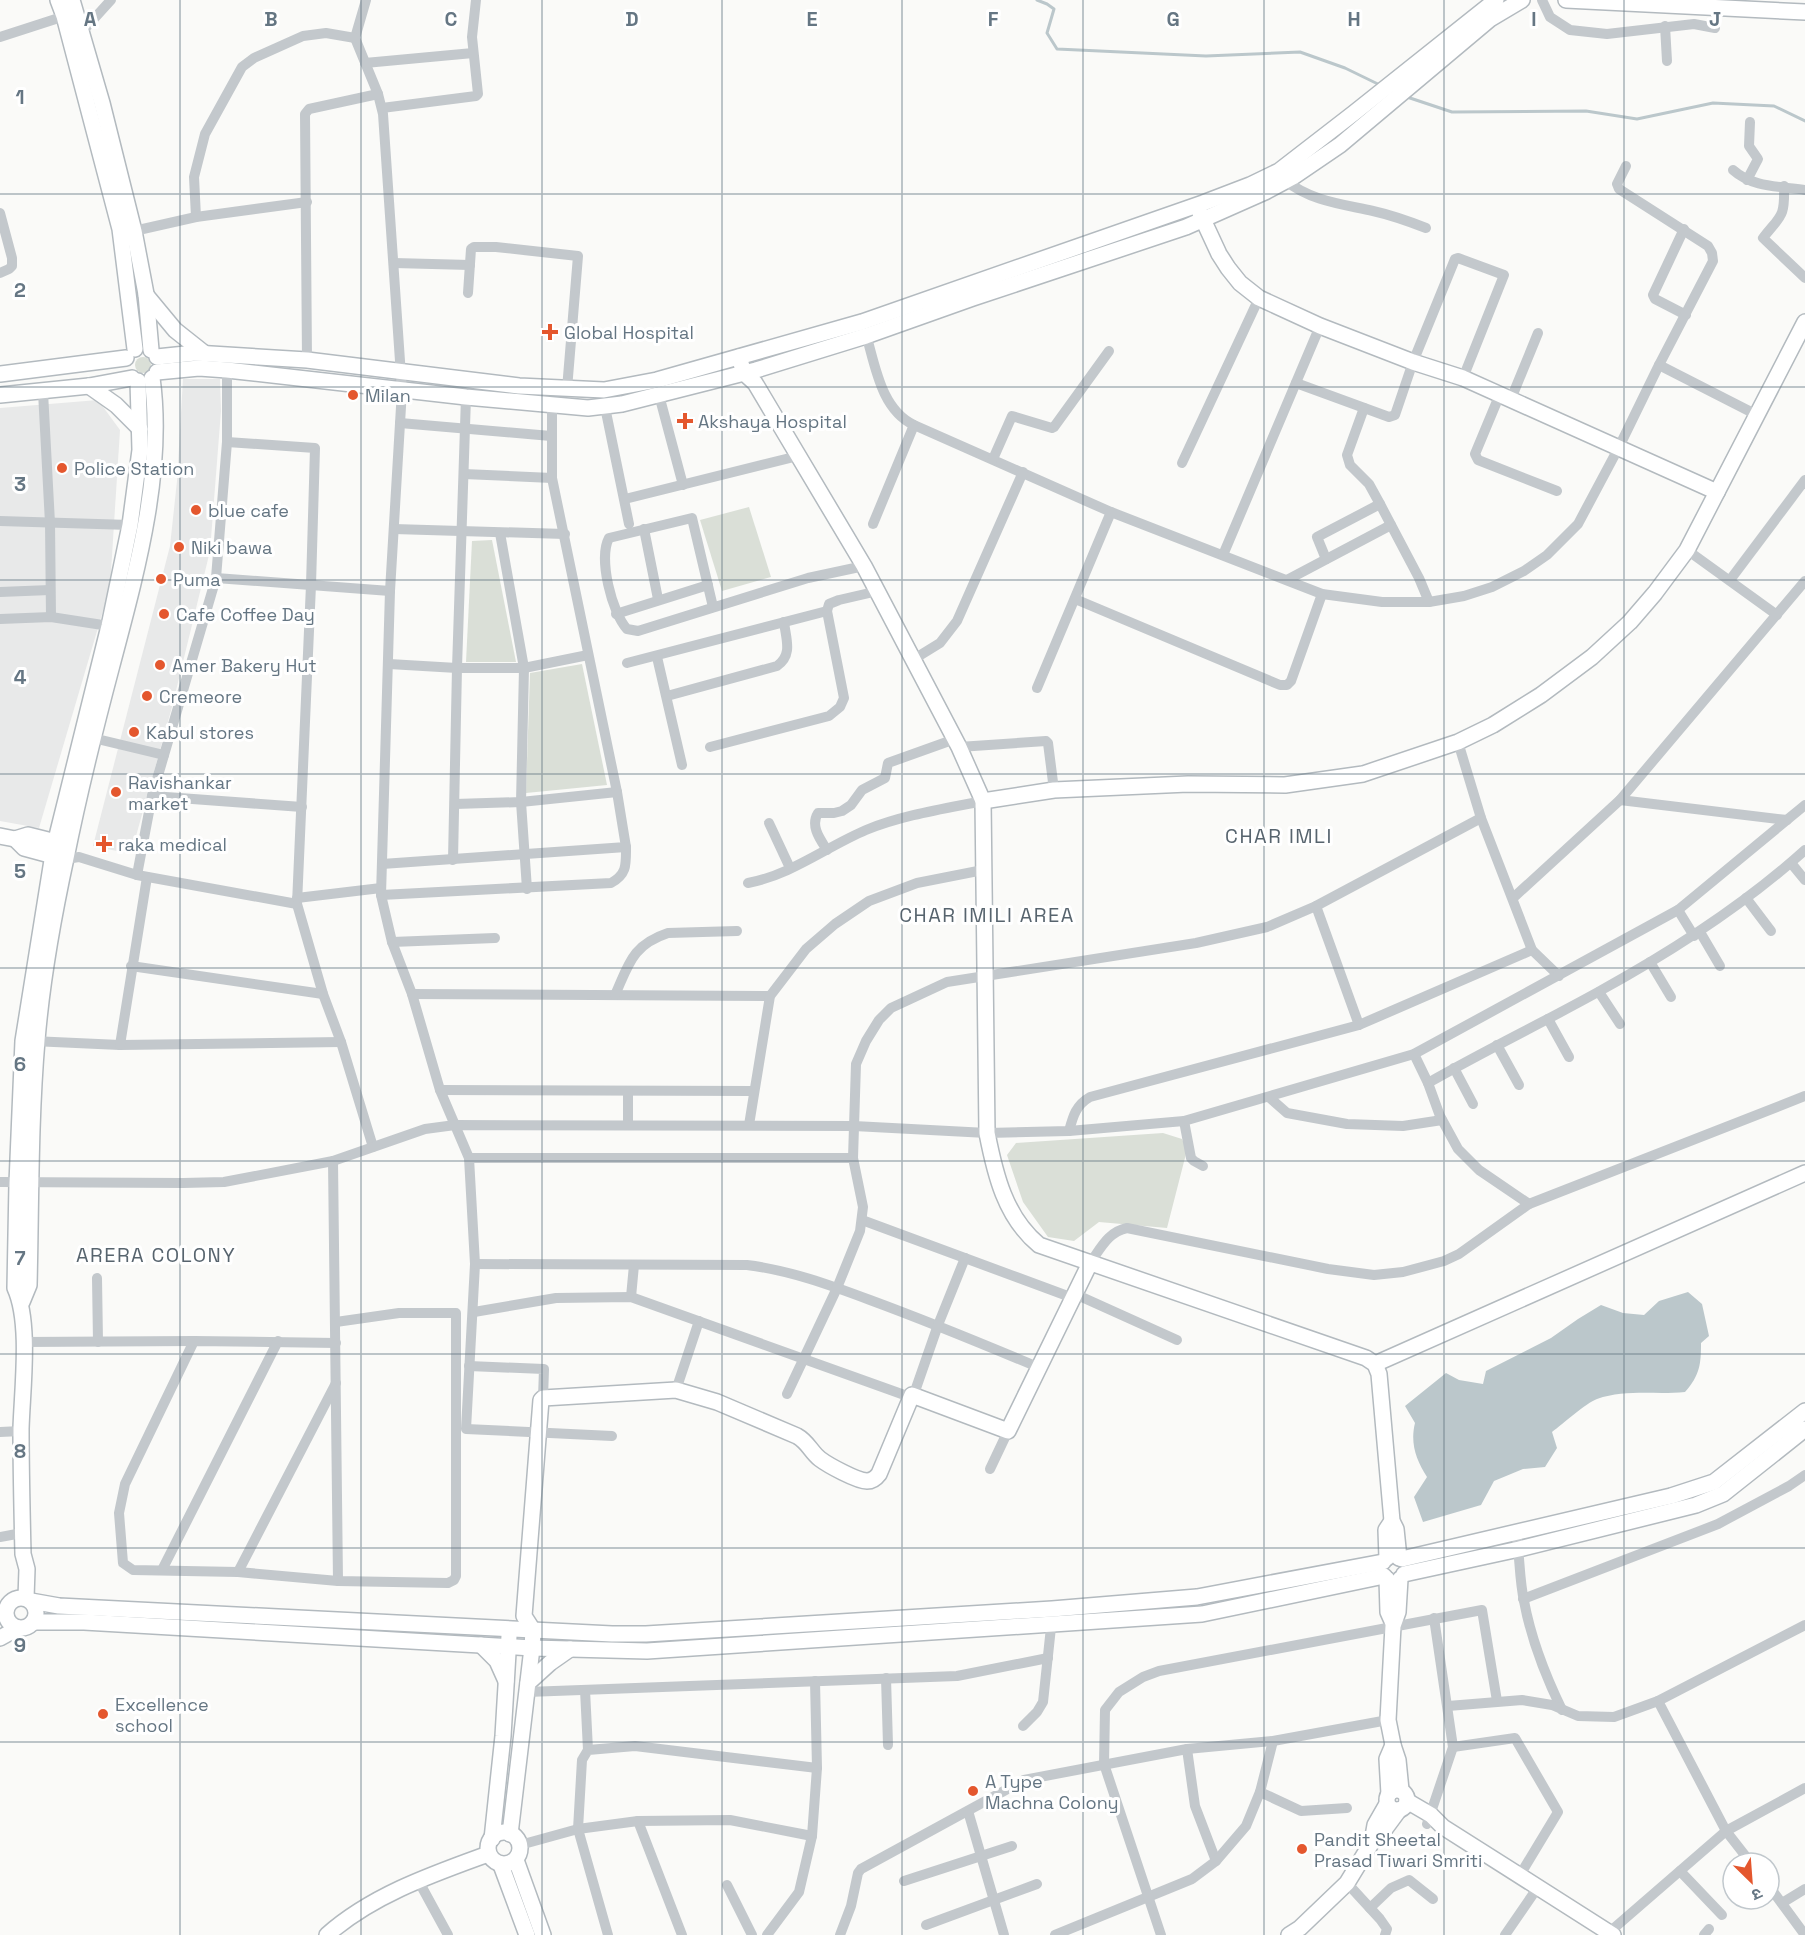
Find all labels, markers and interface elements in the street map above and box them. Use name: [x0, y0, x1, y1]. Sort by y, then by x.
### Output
text: A: [84, 6, 97, 32]
text: B: [264, 6, 278, 32]
text: C: [445, 6, 458, 32]
text: D: [625, 6, 639, 32]
text: E: [806, 6, 818, 32]
text: F: [988, 6, 999, 32]
text: G: [1166, 6, 1180, 32]
text: H: [1347, 6, 1361, 32]
text: I: [1531, 6, 1537, 32]
text: J: [1709, 6, 1721, 32]
text: 1: [15, 84, 25, 110]
text: 2: [14, 277, 26, 303]
place label: Global Hospital: [564, 321, 694, 344]
marker: Global Hospital: [541, 323, 559, 341]
place label: Milan: [365, 384, 411, 407]
marker: Milan: [346, 388, 360, 402]
place label: Akshaya Hospital: [698, 410, 847, 433]
marker: Akshaya Hospital: [676, 412, 694, 430]
place label: Police Station: [74, 457, 194, 480]
marker: Police Station: [55, 461, 69, 475]
text: 3: [14, 471, 26, 497]
place label: blue cafe: [208, 499, 289, 522]
marker: blue cafe: [189, 503, 203, 517]
place label: Niki bawa: [191, 536, 272, 559]
marker: Niki bawa: [172, 540, 186, 554]
place label: Puma: [173, 568, 221, 591]
marker: Puma: [154, 572, 168, 586]
place label: Cafe Coffee Day: [176, 603, 315, 626]
marker: Cafe Coffee Day: [157, 607, 171, 621]
place label: Amer Bakery Hut: [172, 654, 317, 677]
marker: Amer Bakery Hut: [153, 658, 167, 672]
text: 4: [14, 664, 27, 690]
place label: Cremeore: [159, 685, 242, 708]
marker: Cremeore: [140, 689, 154, 703]
place label: Kabul stores: [146, 721, 254, 744]
marker: Kabul stores: [127, 725, 141, 739]
place label: Ravishankar market: [128, 771, 232, 815]
marker: Ravishankar market: [109, 785, 123, 799]
district label: CHAR IMLI: [1225, 823, 1333, 849]
place label: raka medical: [118, 833, 227, 856]
marker: raka medical: [95, 835, 113, 853]
text: 5: [14, 858, 26, 884]
district label: CHAR IMILI AREA: [899, 902, 1075, 928]
text: 6: [14, 1051, 26, 1077]
district label: ARERA COLONY: [76, 1242, 236, 1268]
text: 7: [14, 1245, 26, 1271]
text: 8: [14, 1438, 26, 1464]
text: 9: [14, 1632, 26, 1658]
place label: Excellence school: [115, 1693, 209, 1737]
marker: Excellence school: [96, 1707, 110, 1721]
place label: A Type Machna Colony: [985, 1770, 1119, 1814]
marker: A Type Machna Colony: [966, 1784, 980, 1798]
place label: Pandit Sheetal Prasad Tiwari Smriti: [1314, 1828, 1483, 1872]
marker: Pandit Sheetal Prasad Tiwari Smriti: [1295, 1842, 1309, 1856]
north arrow: [1721, 1851, 1781, 1911]
text: उ: [1748, 1883, 1766, 1906]

